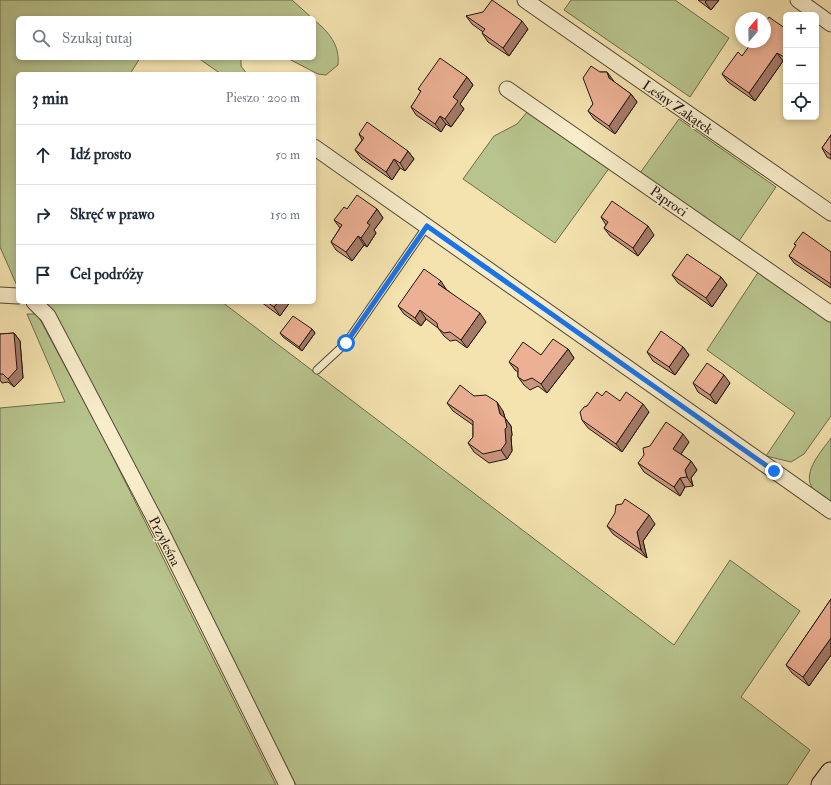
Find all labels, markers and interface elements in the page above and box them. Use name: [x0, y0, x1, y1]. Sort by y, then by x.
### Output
north arrow: [735, 12, 771, 48]
map controls: [783, 12, 819, 120]
button: +: [783, 12, 819, 48]
search box: [16, 16, 316, 60]
icon: search: [30, 27, 52, 49]
text: Szukaj tutaj: [62, 29, 132, 48]
button: −: [783, 48, 819, 84]
street label: Leśny Zakątek: [638, 77, 717, 139]
button: locate: [783, 84, 819, 120]
text: 3 min: [32, 88, 69, 109]
text: Pieszo · 200 m: [226, 90, 300, 106]
icon: ahead: [32, 144, 54, 166]
text: Idź prosto: [70, 145, 131, 164]
text: 50 m: [275, 147, 300, 163]
street label: Paproci: [646, 182, 691, 221]
icon: right: [32, 204, 54, 226]
text: Skręć w prawo: [70, 205, 154, 224]
text: 150 m: [270, 207, 300, 223]
icon: arrive: [32, 264, 54, 286]
text: Cel podróży: [70, 265, 143, 284]
route start: [337, 334, 355, 352]
route end: [765, 462, 783, 480]
street label: Przyleśna: [144, 514, 184, 569]

